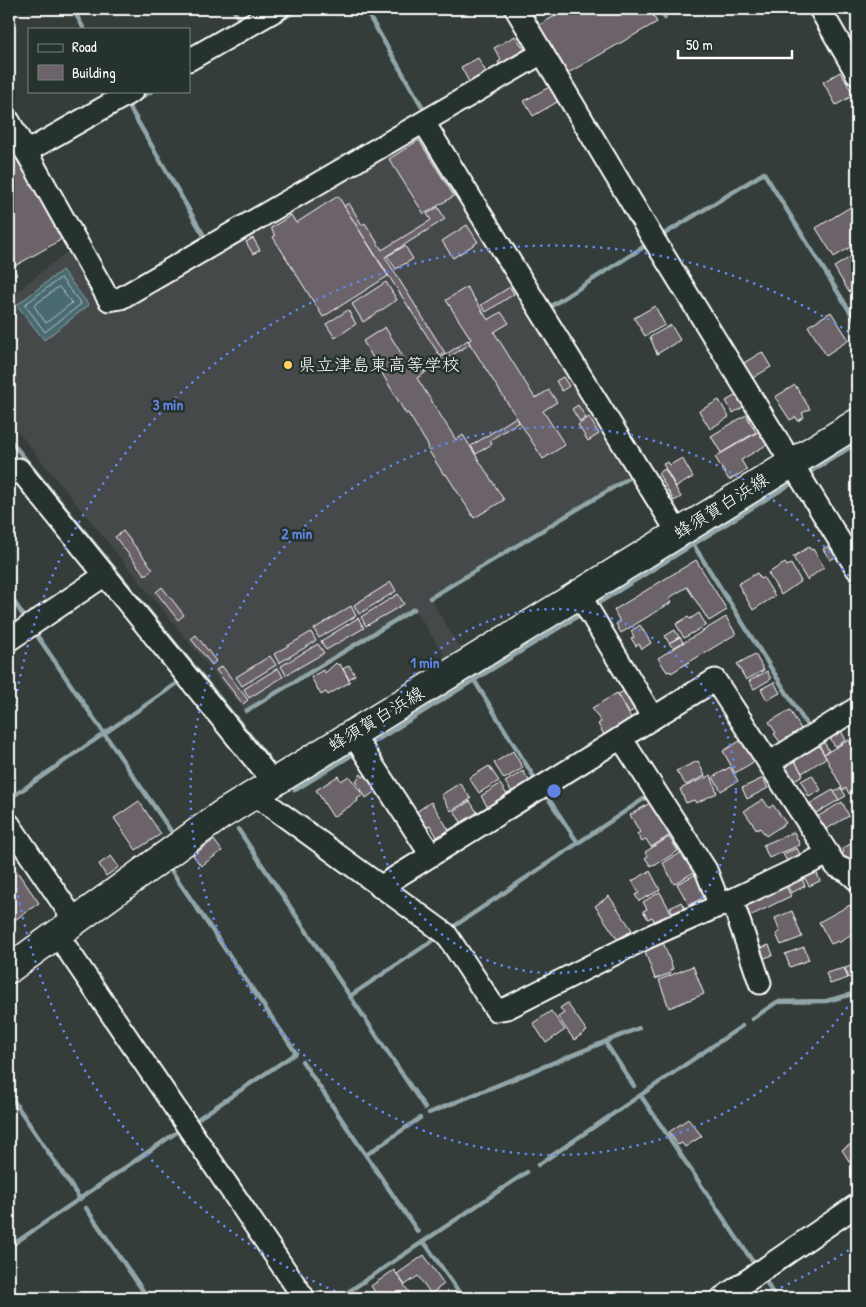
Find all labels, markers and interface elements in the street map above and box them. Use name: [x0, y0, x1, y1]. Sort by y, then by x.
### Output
legend: [28, 28, 190, 92]
scale bar: [678, 28, 792, 60]
text: 50 m: [686, 34, 713, 55]
text: Road: [72, 36, 97, 57]
text: Building: [72, 62, 116, 83]
place label: 県立津島東高等学校: [298, 352, 460, 377]
marker: 県立津島東高等学校: [282, 359, 294, 371]
text: 3 min: [153, 394, 183, 415]
street label: 蜂須賀白浜線: [668, 466, 773, 545]
text: 2 min: [282, 523, 313, 544]
text: 1 min: [410, 652, 440, 673]
street label: 蜂須賀白浜線: [323, 680, 428, 757]
centre of rings: [545, 782, 563, 800]

